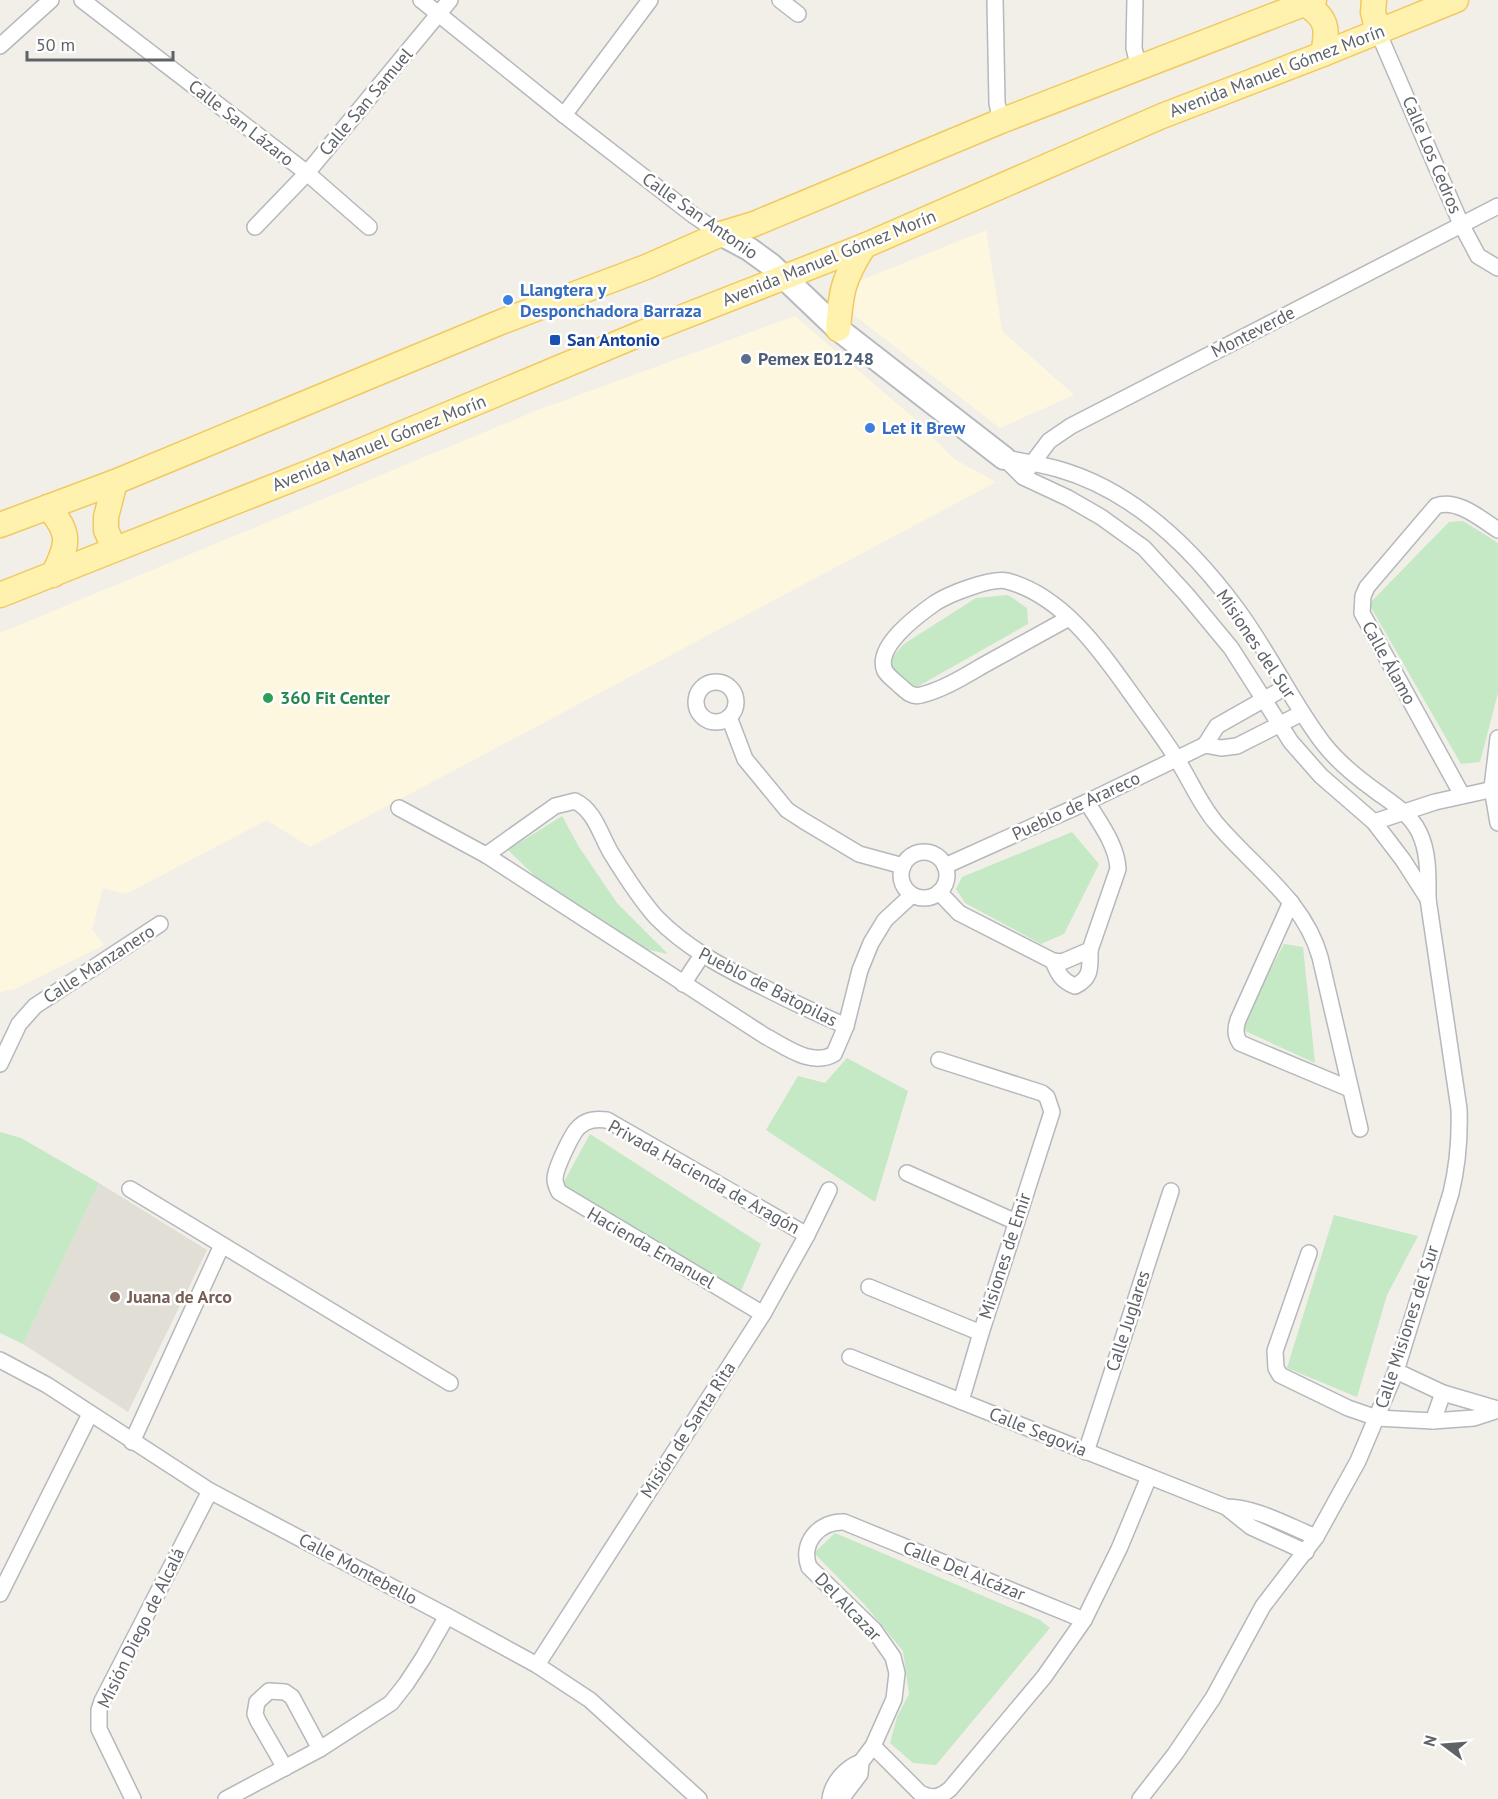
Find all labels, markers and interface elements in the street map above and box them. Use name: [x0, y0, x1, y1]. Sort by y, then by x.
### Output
street label: Avenida Manuel Gómez Morín: [1166, 19, 1388, 122]
scale bar: [27, 24, 172, 62]
text: 50 m: [36, 33, 75, 56]
street label: Calle San Samuel: [314, 43, 418, 160]
street label: Calle San Lázaro: [184, 74, 299, 171]
street label: Calle Los Cedros: [1397, 93, 1468, 217]
street label: Calle San Antonio: [638, 167, 763, 264]
street label: Avenida Manuel Gómez Morín: [718, 204, 939, 311]
place label: Llangtera y Desponchadora Barraza: [520, 278, 702, 322]
marker: Llangtera y Desponchadora Barraza: [501, 293, 515, 307]
street label: Monteverde: [1207, 301, 1299, 362]
place label: San Antonio: [567, 328, 660, 351]
marker: San Antonio: [548, 333, 562, 347]
place label: Pemex E01248: [758, 347, 874, 370]
marker: Pemex E01248: [739, 352, 753, 366]
street label: Avenida Manuel Gómez Morín: [268, 389, 489, 496]
place label: Let it Brew: [882, 416, 966, 439]
marker: Let it Brew: [863, 421, 877, 435]
street label: Misiones del Sur: [1211, 585, 1301, 703]
street label: Calle Álamo: [1357, 617, 1422, 708]
place label: 360 Fit Center: [280, 686, 390, 709]
marker: 360 Fit Center: [261, 691, 275, 705]
street label: Pueblo de Arareco: [1008, 766, 1144, 845]
street label: Calle Manzanero: [39, 919, 159, 1008]
street label: Pueblo de Batopilas: [695, 942, 841, 1031]
street label: Privada Hacienda de Aragón: [604, 1114, 804, 1239]
street label: Misiones de Emir: [973, 1190, 1036, 1322]
street label: Hacienda Emanuel: [583, 1202, 720, 1294]
street label: Calle Misiones del Sur: [1369, 1242, 1444, 1411]
street label: Calle Juglares: [1100, 1267, 1155, 1374]
place label: Juana de Arco: [126, 1285, 232, 1308]
marker: Juana de Arco: [108, 1290, 122, 1304]
street label: Misión de Santa Rita: [635, 1357, 740, 1502]
street label: Calle Segovia: [986, 1402, 1090, 1462]
street label: Calle Montebello: [295, 1528, 422, 1610]
street label: Calle Del Alcázar: [900, 1536, 1029, 1605]
street label: Misión Diego de Alcalá: [92, 1544, 189, 1712]
street label: Del Alcazar: [810, 1568, 887, 1646]
north arrow: [1414, 1715, 1474, 1775]
text: N: [1419, 1733, 1441, 1749]

